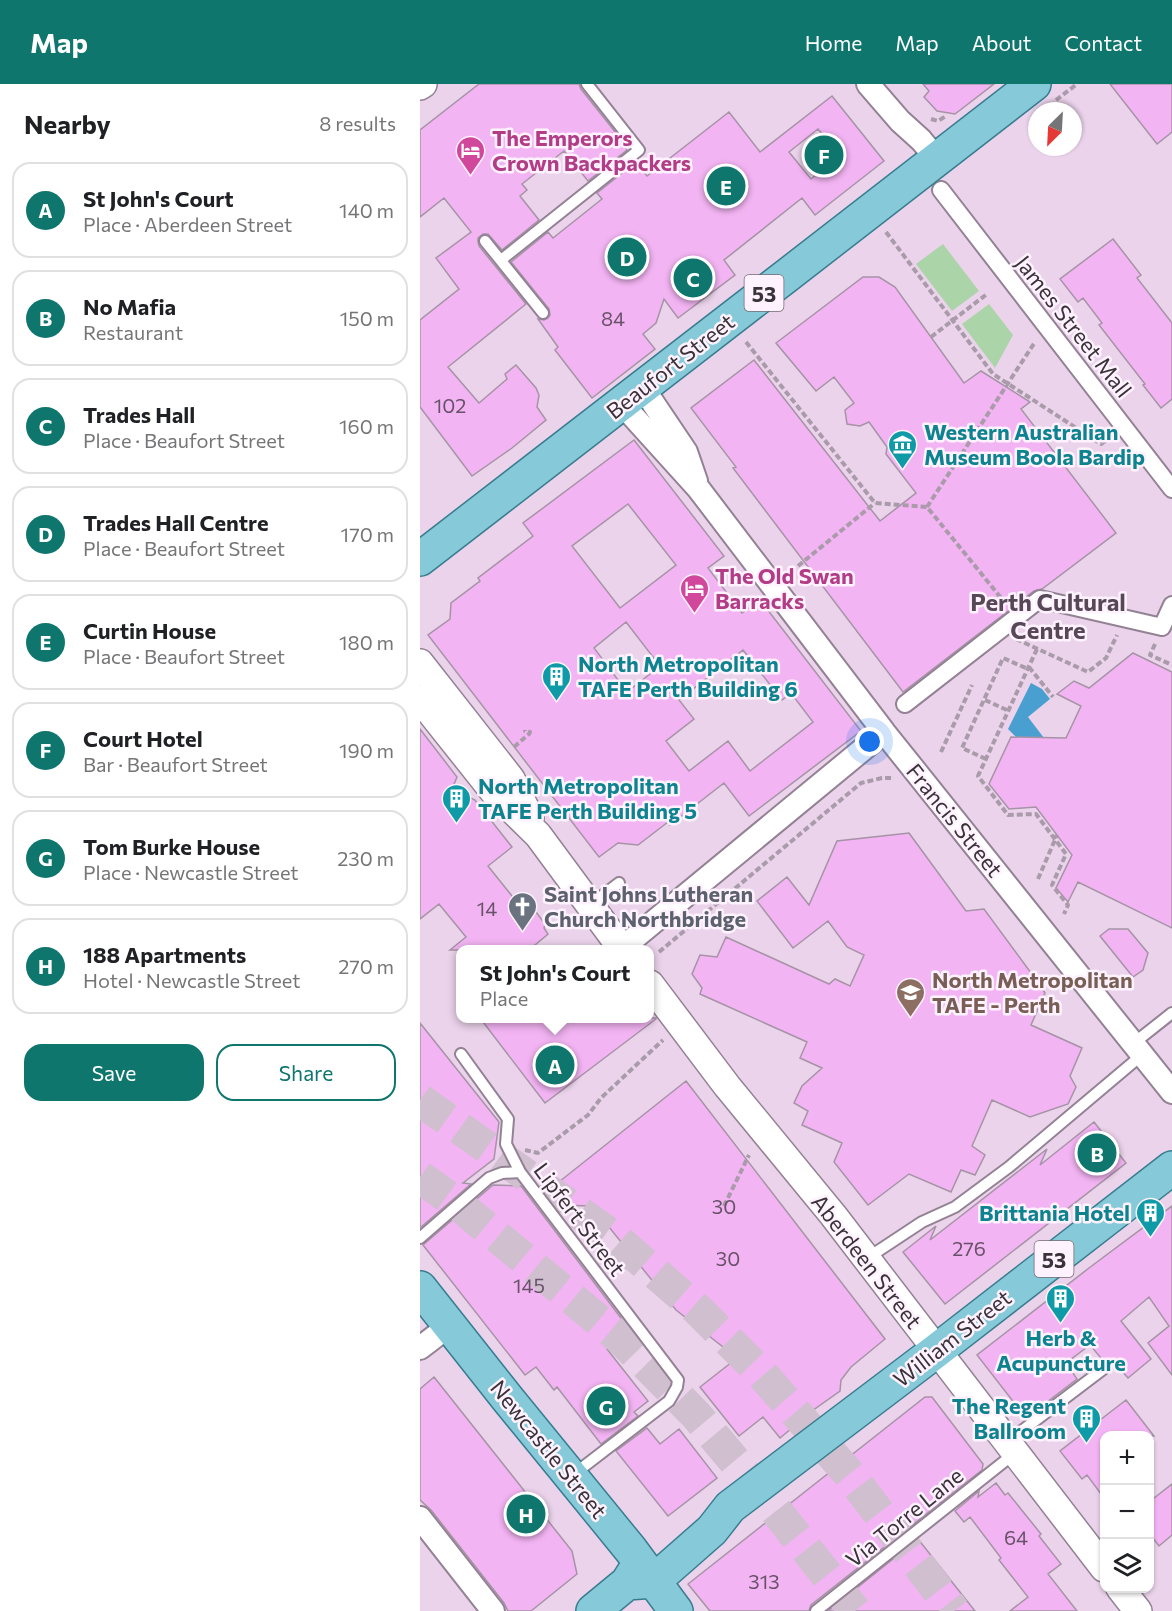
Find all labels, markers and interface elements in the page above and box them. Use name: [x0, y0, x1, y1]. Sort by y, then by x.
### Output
text: Map: [30, 25, 88, 59]
text: Home: [805, 30, 862, 55]
text: Map: [895, 30, 939, 55]
text: About: [972, 30, 1031, 55]
text: Contact: [1064, 30, 1142, 55]
north arrow: [1028, 102, 1082, 156]
text: Nearby: [24, 108, 111, 139]
text: 8 results: [319, 111, 396, 135]
place label: The Emperors Crown Backpackers: [492, 124, 691, 176]
pin: F: [804, 132, 844, 178]
hotel icon: The Emperors Crown Backpackers: [455, 134, 487, 176]
pin: E: [706, 164, 746, 208]
text: St John's Court: [83, 185, 234, 212]
text: A: [38, 198, 53, 222]
text: 140 m: [339, 198, 394, 222]
text: Place · Aberdeen Street: [83, 212, 292, 236]
pin: D: [608, 234, 646, 279]
street label: James Street Mall: [1010, 250, 1138, 402]
pin: C: [674, 256, 712, 300]
road number: 53: [744, 275, 784, 311]
text: No Mafia: [83, 293, 176, 320]
text: B: [39, 306, 52, 330]
text: 150 m: [340, 306, 394, 330]
house number: 84: [601, 306, 625, 330]
street label: Beaufort Street: [601, 308, 739, 424]
text: Restaurant: [83, 320, 183, 344]
house number: 102: [434, 393, 466, 417]
text: Trades Hall: [83, 401, 195, 428]
text: C: [39, 414, 52, 438]
text: 160 m: [339, 414, 394, 438]
place label: Western Australian Museum Boola Bardip: [924, 418, 1145, 470]
text: Place · Beaufort Street: [83, 428, 285, 452]
museum icon: Western Australian Museum Boola Bardip: [887, 428, 919, 470]
text: Trades Hall Centre: [83, 509, 268, 536]
text: D: [38, 522, 53, 546]
text: 170 m: [341, 522, 394, 546]
text: Place · Beaufort Street: [83, 536, 285, 560]
place label: The Old Swan Barracks: [715, 562, 854, 614]
hotel icon: The Old Swan Barracks: [678, 572, 710, 614]
district label: Perth Cultural Centre: [970, 587, 1126, 644]
text: Curtin House: [83, 617, 216, 644]
text: E: [40, 630, 51, 654]
text: 180 m: [339, 630, 394, 654]
text: Place · Beaufort Street: [83, 644, 285, 668]
place label: North Metropolitan TAFE Perth Building 6: [578, 650, 798, 702]
building icon: North Metropolitan TAFE Perth Building 6: [541, 660, 573, 702]
text: Court Hotel: [83, 725, 203, 752]
your location: [855, 727, 884, 756]
text: F: [40, 738, 51, 762]
text: 190 m: [339, 738, 394, 762]
text: Bar · Beaufort Street: [83, 752, 268, 776]
street label: Francis Street: [901, 758, 1009, 882]
place label: North Metropolitan TAFE Perth Building 5: [478, 772, 697, 824]
building icon: North Metropolitan TAFE Perth Building 5: [441, 782, 473, 824]
text: Tom Burke House: [83, 833, 260, 860]
text: G: [38, 846, 53, 870]
text: 230 m: [337, 846, 394, 870]
text: Place · Newcastle Street: [83, 860, 299, 884]
place label: Saint Johns Lutheran Church Northbridge: [544, 880, 753, 932]
church icon: Saint Johns Lutheran Church Northbridge: [507, 890, 539, 932]
house number: 14: [477, 896, 497, 920]
text: 188 Apartments: [83, 941, 246, 968]
popup: [456, 945, 654, 1023]
text: H: [38, 954, 53, 978]
text: 270 m: [338, 954, 394, 978]
text: St John's Court: [480, 959, 630, 986]
place label: North Metropolitan TAFE - Perth: [932, 966, 1133, 1018]
text: Hotel · Newcastle Street: [83, 968, 300, 992]
school or university icon: North Metropolitan TAFE - Perth: [895, 976, 927, 1018]
text: Place: [480, 986, 528, 1010]
pin: A: [536, 1042, 574, 1088]
button: Save: [24, 1044, 204, 1101]
button: Share: [216, 1044, 396, 1101]
pin: B: [1078, 1130, 1116, 1176]
street label: Lipfert Street: [529, 1157, 631, 1281]
street label: Aberdeen Street: [806, 1188, 928, 1334]
house number: 30: [712, 1194, 736, 1218]
building icon: Brittania Hotel: [1135, 1196, 1167, 1238]
place label: Brittania Hotel: [979, 1199, 1130, 1226]
house number: 276: [952, 1236, 986, 1260]
road number: 53: [1034, 1241, 1074, 1277]
house number: 30: [716, 1246, 740, 1270]
house number: 145: [513, 1273, 545, 1297]
building icon: Herb & Acupuncture: [1045, 1282, 1077, 1324]
street label: William Street: [888, 1284, 1016, 1392]
place label: Herb & Acupuncture: [996, 1324, 1126, 1376]
street label: Newcastle Street: [485, 1374, 613, 1524]
pin: G: [586, 1384, 626, 1428]
place label: The Regent Ballroom: [952, 1392, 1066, 1444]
building icon: The Regent Ballroom: [1071, 1402, 1103, 1444]
map controls: [1100, 1431, 1154, 1593]
button: +: [1100, 1431, 1154, 1485]
street label: Via Torre Lane: [840, 1461, 968, 1573]
button: −: [1100, 1485, 1154, 1539]
pin: H: [506, 1492, 546, 1536]
house number: 64: [1004, 1525, 1028, 1549]
button: layers: [1100, 1539, 1154, 1593]
house number: 313: [748, 1569, 780, 1593]

